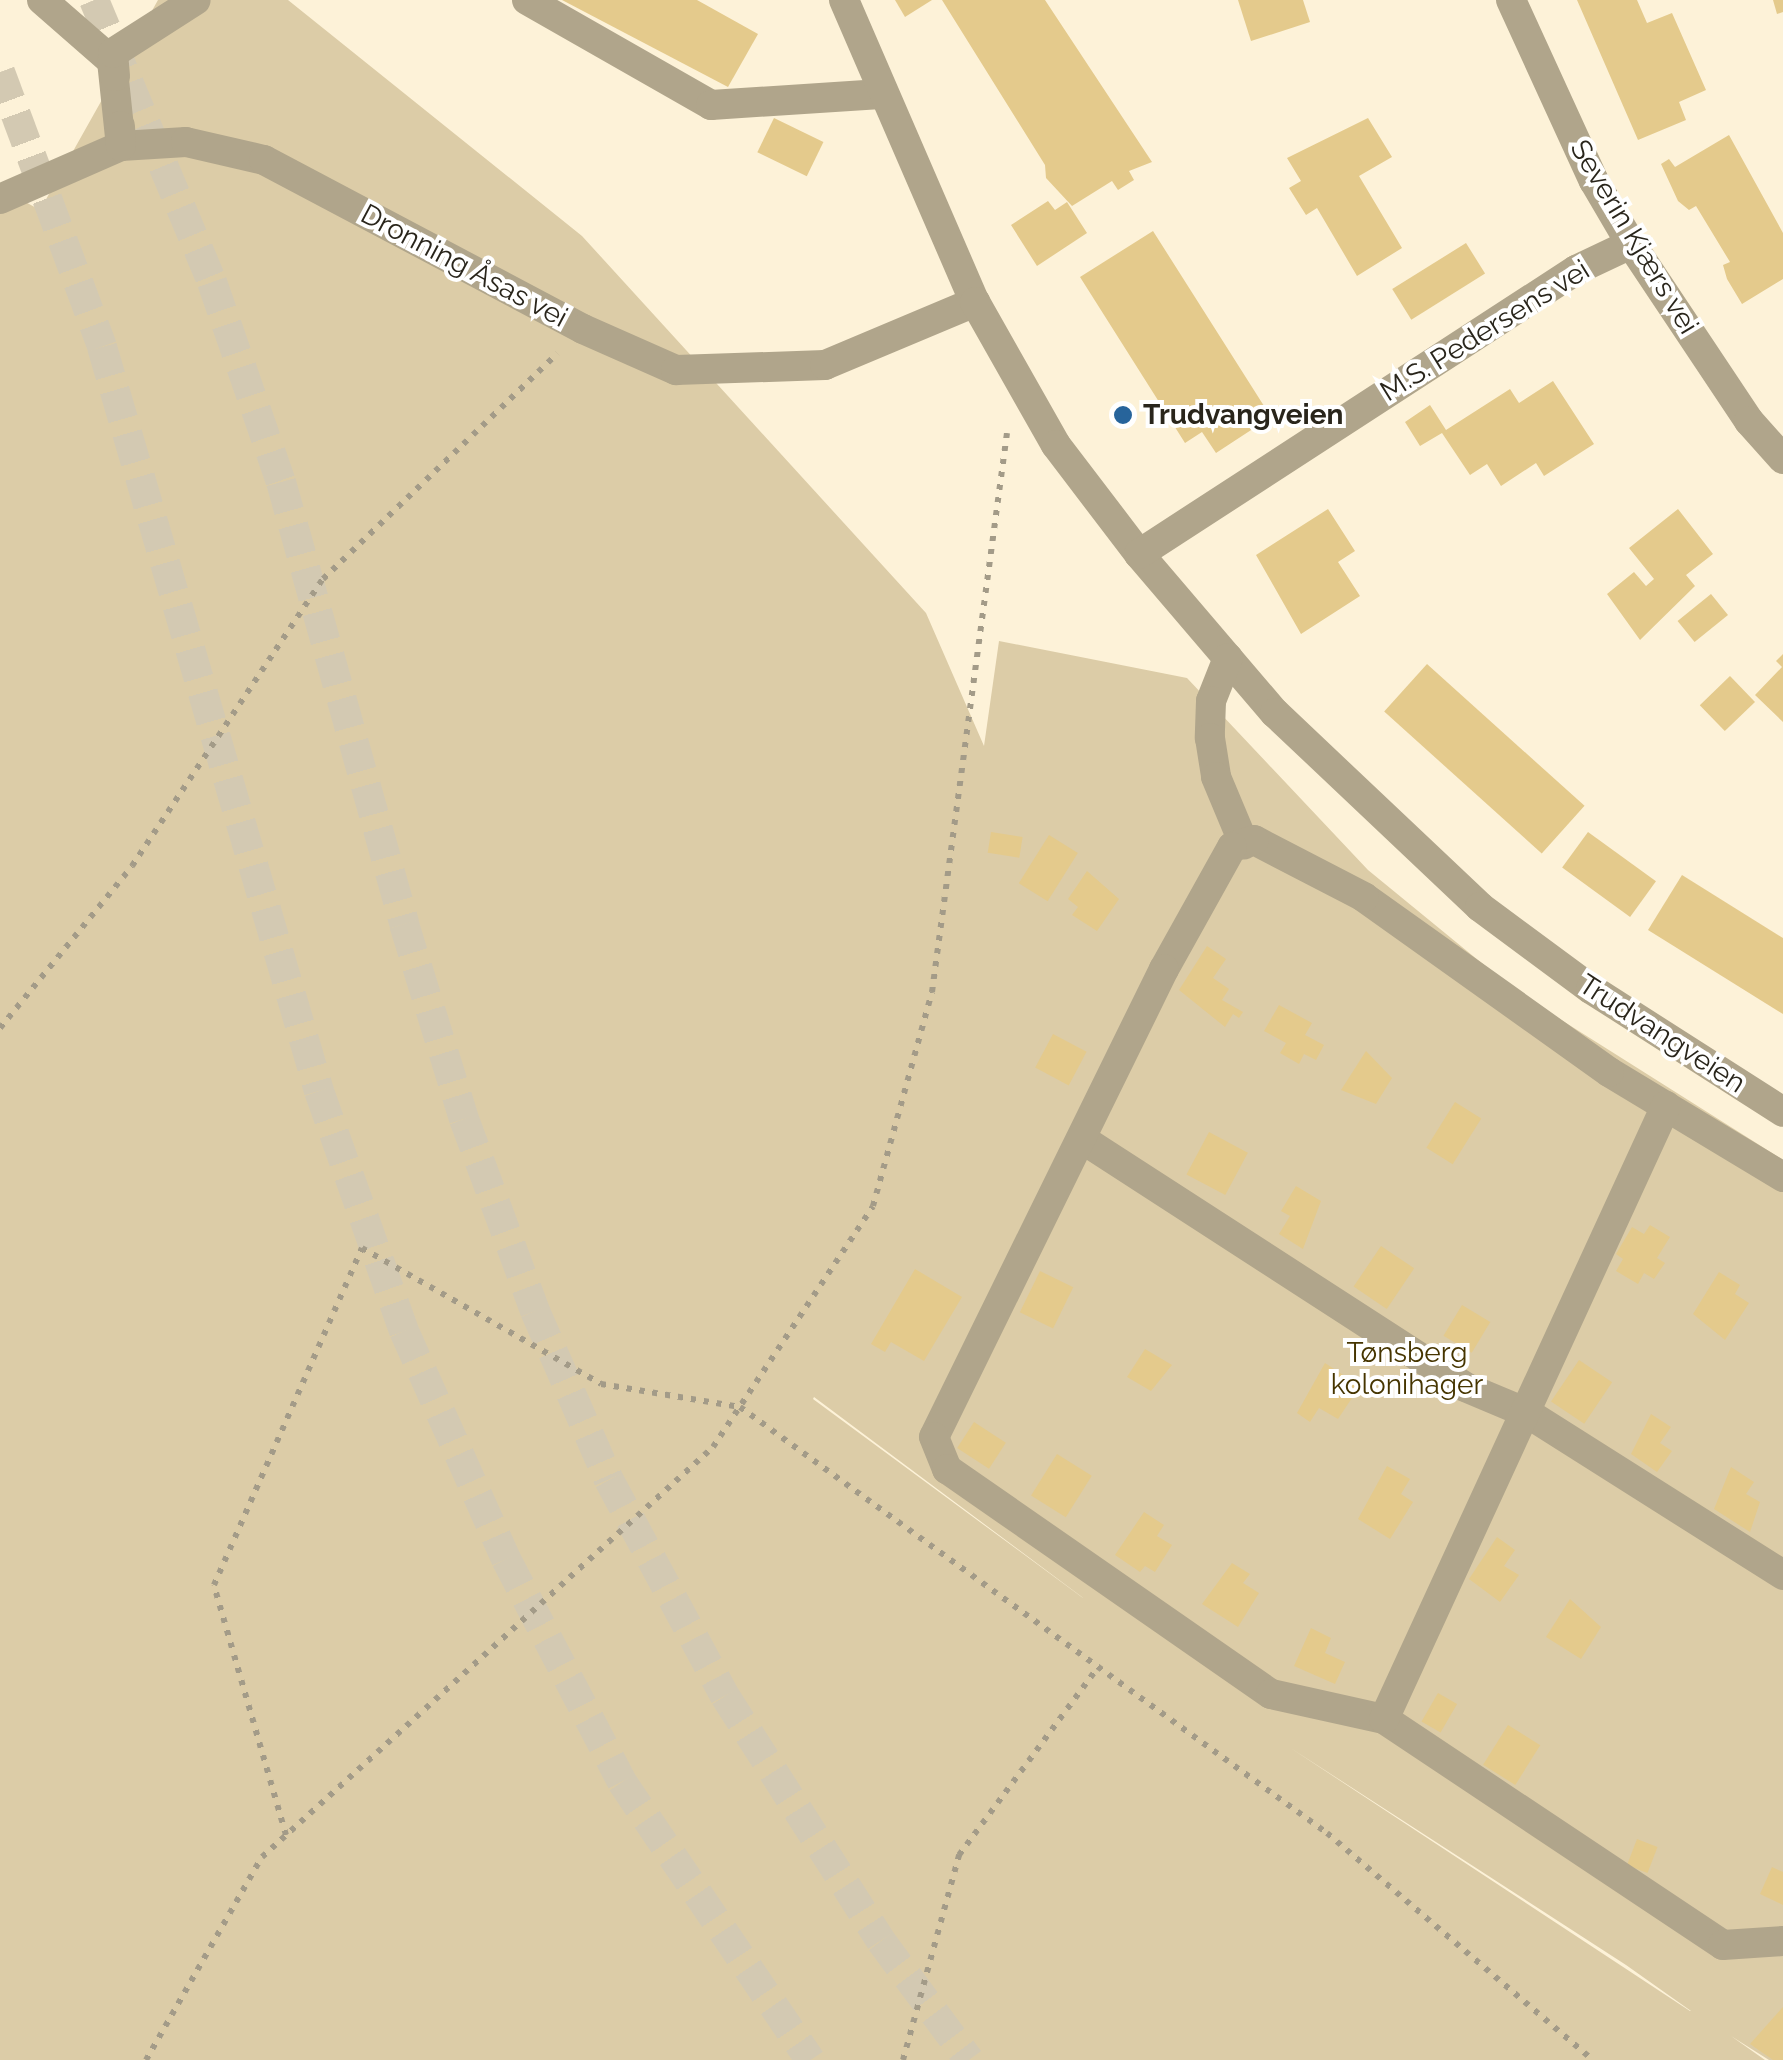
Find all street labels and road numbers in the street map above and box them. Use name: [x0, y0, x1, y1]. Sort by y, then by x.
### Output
street label: Severin Kjærs vei: [1563, 134, 1705, 340]
street label: Dronning Åsas vei: [354, 197, 574, 335]
street label: M.S. Pedersens vei: [1374, 253, 1596, 409]
street label: Trudvangveien: [1572, 968, 1752, 1100]

